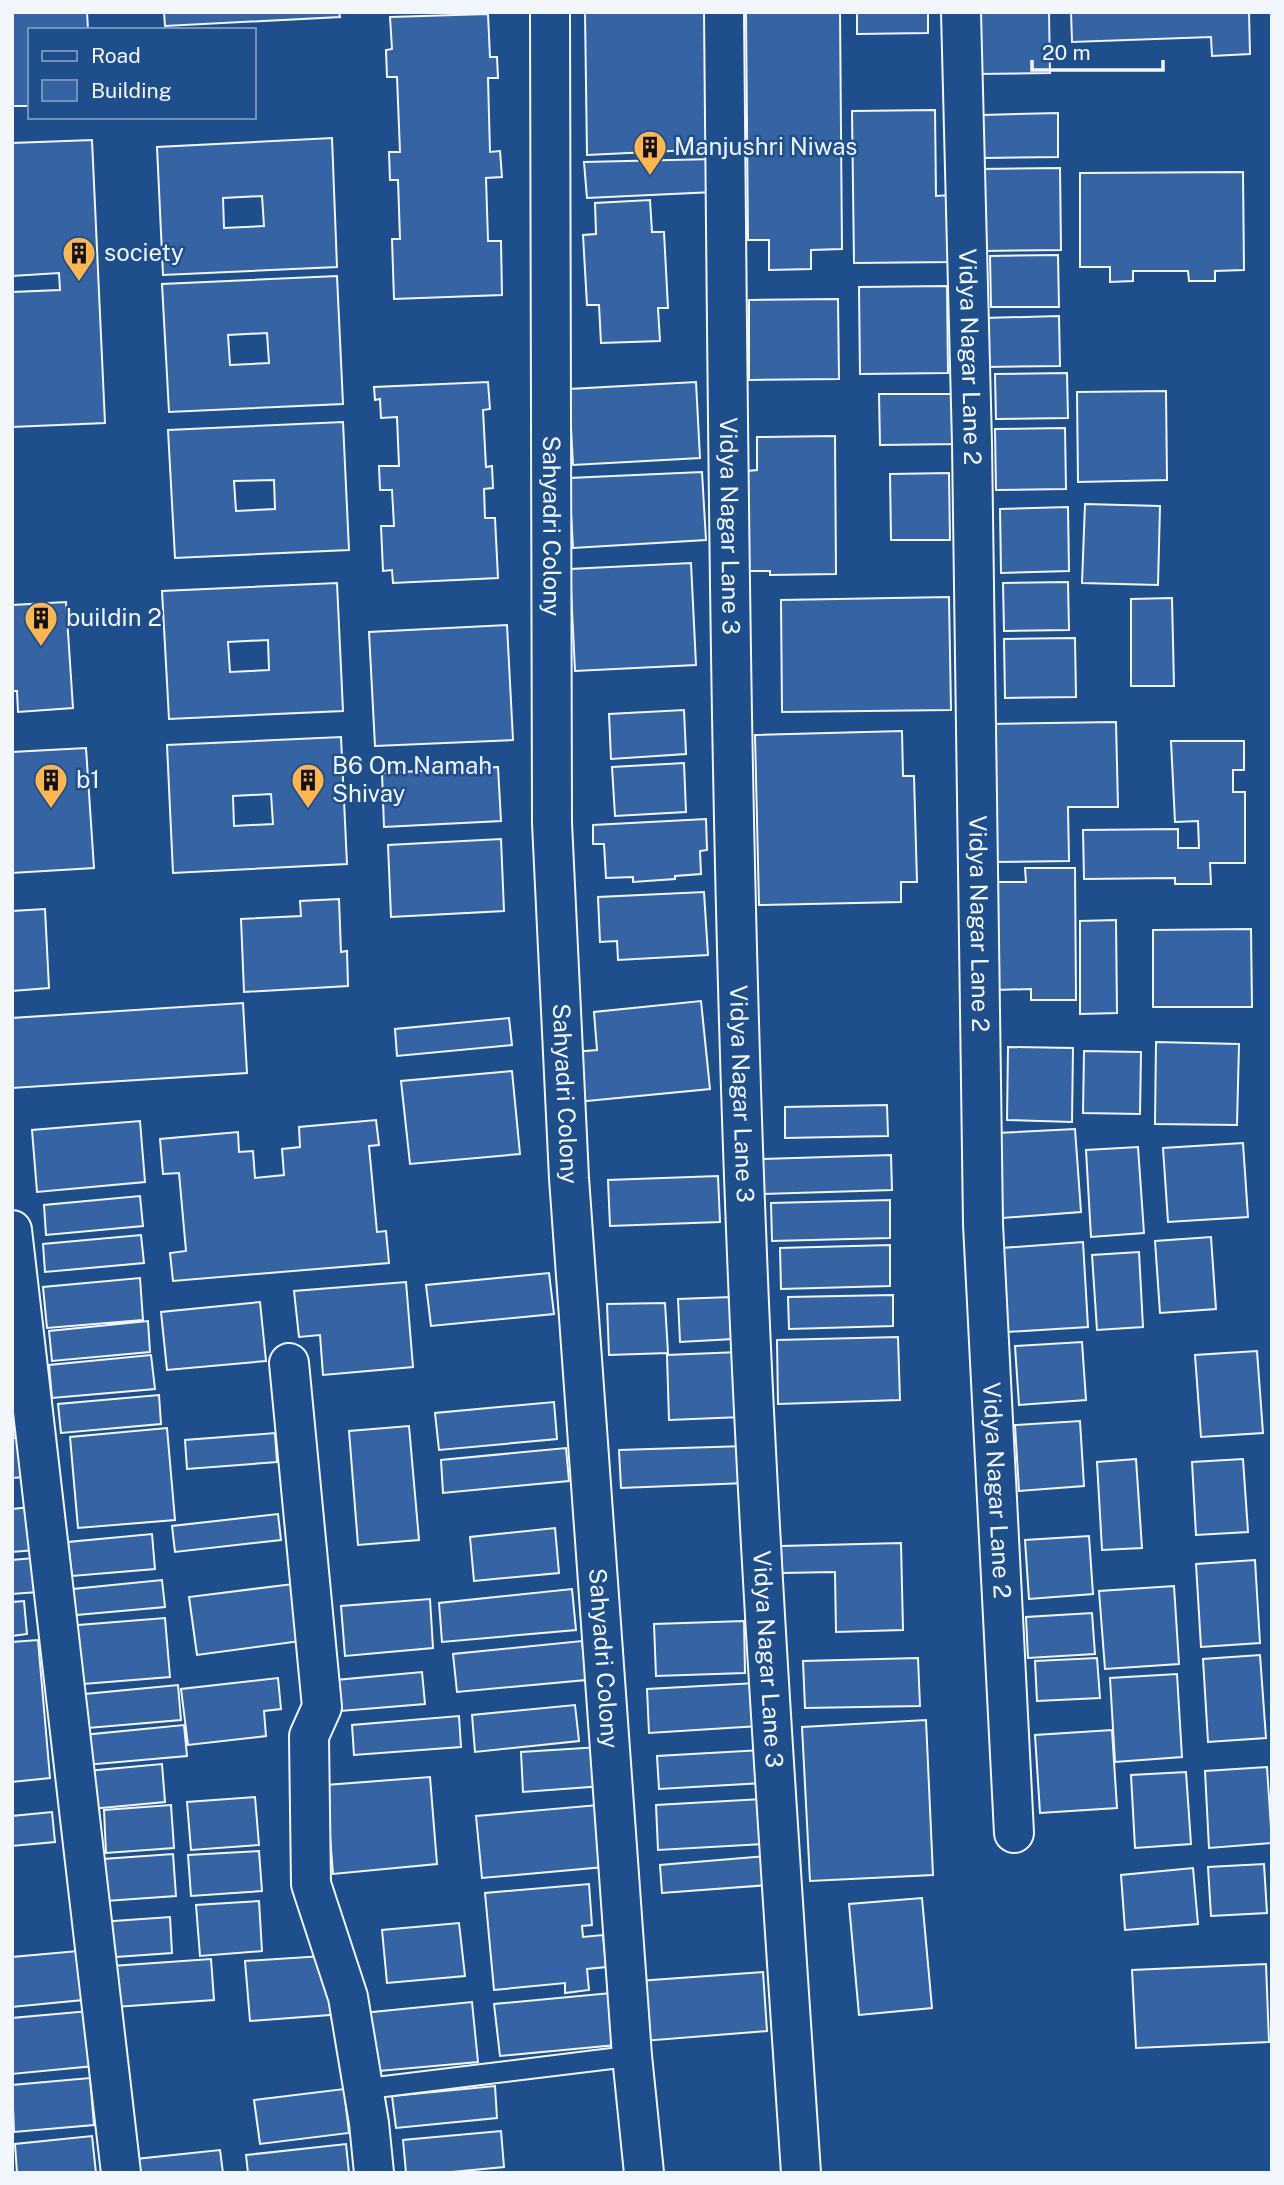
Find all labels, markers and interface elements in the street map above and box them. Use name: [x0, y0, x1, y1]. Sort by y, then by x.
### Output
legend: [28, 28, 256, 119]
scale bar: [1032, 28, 1163, 72]
text: 20 m: [1042, 40, 1091, 65]
text: Road: [91, 43, 141, 68]
text: Building: [91, 78, 172, 103]
building icon: Manjushri Niwas: [631, 128, 669, 177]
place label: Manjushri Niwas: [674, 132, 857, 160]
building icon: society: [60, 234, 98, 283]
place label: society: [104, 238, 184, 266]
street label: Vidya Nagar Lane 2: [954, 248, 987, 465]
street label: Vidya Nagar Lane 3: [715, 417, 746, 635]
street label: Sahyadri Colony: [538, 436, 566, 617]
building icon: buildin 2: [22, 599, 60, 648]
place label: buildin 2: [66, 603, 162, 631]
place label: B6 Om Namah Shivay: [332, 751, 492, 807]
building icon: b1: [32, 761, 70, 810]
building icon: B6 Om Namah Shivay: [289, 761, 327, 810]
place label: b1: [76, 765, 100, 793]
street label: Vidya Nagar Lane 2: [964, 815, 995, 1032]
street label: Vidya Nagar Lane 3: [725, 985, 760, 1203]
street label: Sahyadri Colony: [548, 1003, 584, 1185]
street label: Vidya Nagar Lane 2: [978, 1381, 1017, 1599]
street label: Vidya Nagar Lane 3: [748, 1550, 789, 1769]
street label: Sahyadri Colony: [584, 1567, 625, 1750]

